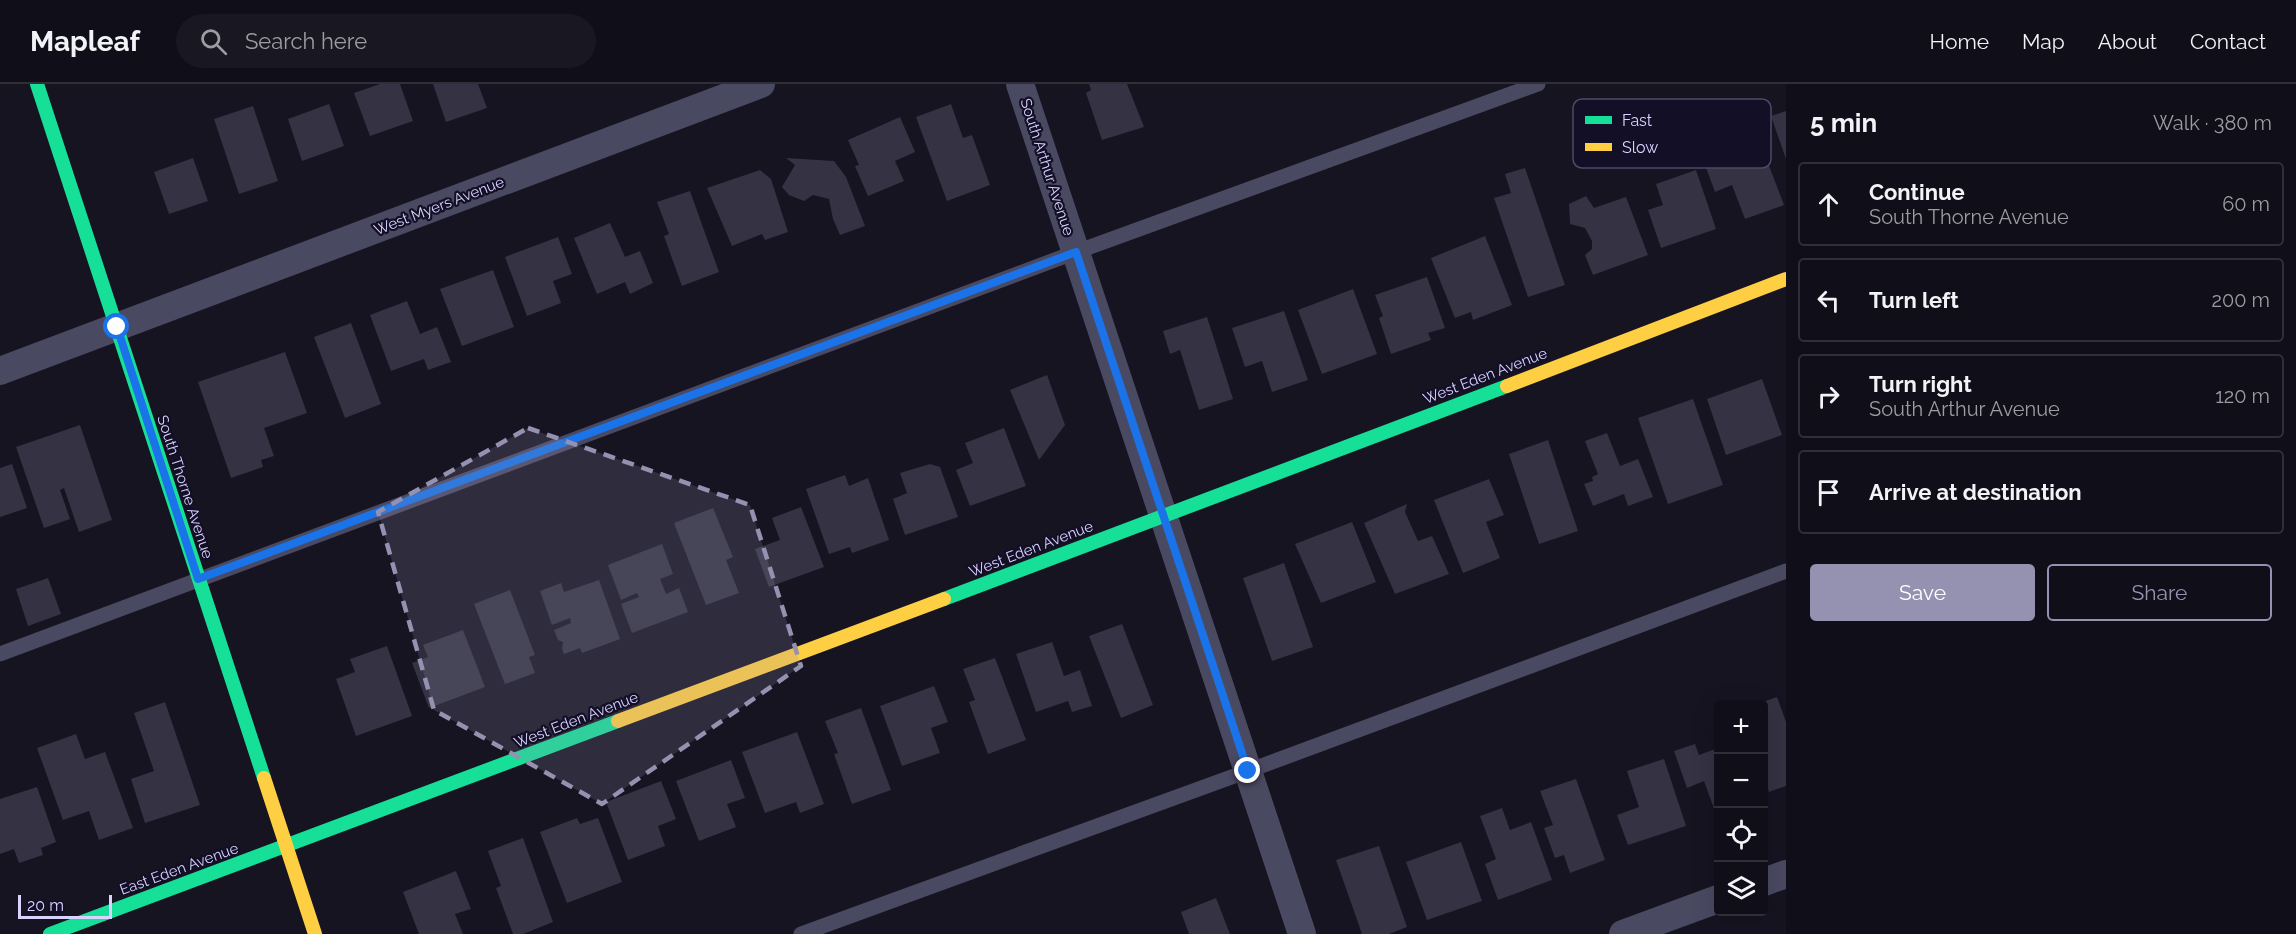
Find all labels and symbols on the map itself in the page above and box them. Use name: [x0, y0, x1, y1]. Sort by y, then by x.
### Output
street label: South Arthur Avenue: [1016, 96, 1078, 238]
legend: [1573, 99, 1771, 168]
text: Fast: [1622, 111, 1653, 130]
text: Slow: [1622, 138, 1658, 157]
street label: West Myers Avenue: [371, 173, 507, 239]
route start: [103, 313, 129, 339]
street label: West Eden Avenue: [1420, 344, 1550, 408]
street label: South Thorne Avenue: [153, 413, 217, 561]
street label: West Eden Avenue: [966, 517, 1096, 581]
street label: West Eden Avenue: [511, 688, 641, 752]
route end: [1234, 757, 1260, 783]
street label: East Eden Avenue: [117, 839, 241, 899]
scale bar: [18, 892, 112, 920]

